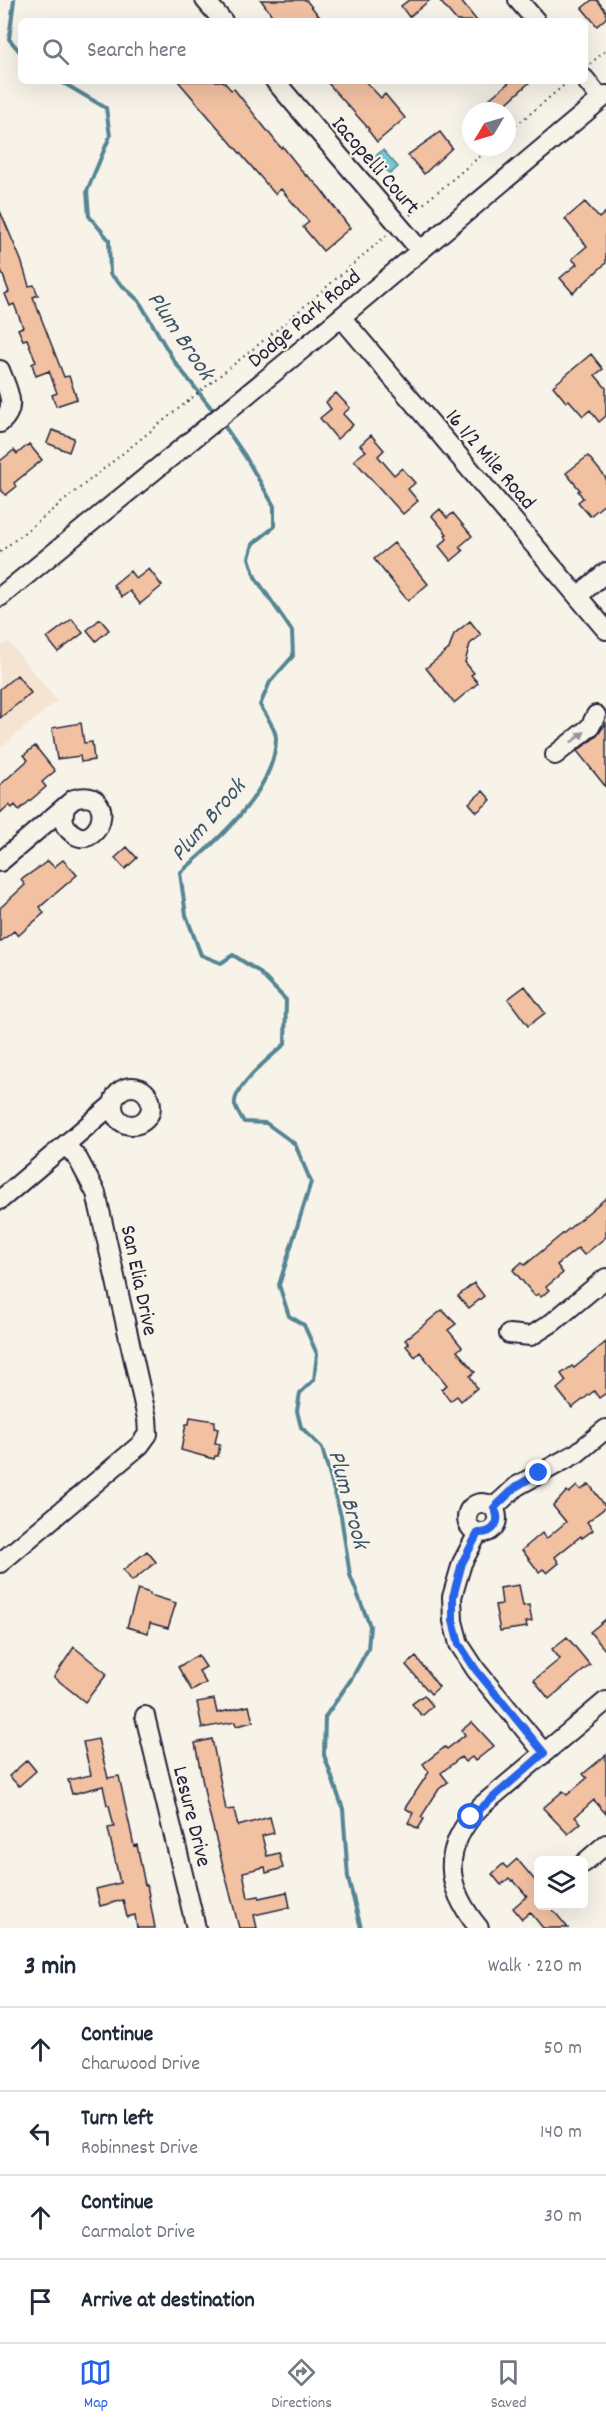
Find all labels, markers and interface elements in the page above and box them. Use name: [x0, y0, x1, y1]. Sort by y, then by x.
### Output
search box: [18, 18, 588, 84]
icon: search: [39, 35, 72, 68]
text: Search here: [87, 36, 186, 67]
north arrow: [462, 102, 516, 156]
street label: Iacopelli Court: [323, 110, 426, 222]
street label: Dodge Park Road: [242, 263, 369, 376]
water label: Plum Brook: [137, 286, 223, 390]
street label: 16 1/2 Mile Road: [437, 403, 542, 517]
one-way arrow: [570, 731, 586, 744]
water label: Plum Brook: [163, 770, 256, 870]
street label: San Elia Drive: [111, 1223, 164, 1339]
water label: Plum Brook: [318, 1447, 377, 1555]
route end: [525, 1459, 551, 1485]
street label: Lesure Drive: [163, 1763, 218, 1870]
route start: [457, 1803, 483, 1829]
map controls: [534, 1856, 588, 1910]
button: layers: [534, 1856, 588, 1910]
text: 3 min: [24, 1949, 76, 1986]
text: Walk · 220 m: [488, 1953, 582, 1981]
text: Continue: [81, 2020, 153, 2051]
icon: ahead: [24, 2033, 57, 2066]
text: 50 m: [544, 2035, 582, 2063]
text: Charwood Drive: [81, 2051, 200, 2079]
text: Turn left: [81, 2104, 153, 2135]
icon: left: [24, 2117, 57, 2150]
text: 140 m: [540, 2119, 582, 2147]
text: Robinnest Drive: [81, 2135, 198, 2163]
text: Continue: [81, 2188, 153, 2219]
icon: ahead: [24, 2201, 57, 2234]
text: 30 m: [544, 2203, 582, 2231]
text: Carmalot Drive: [81, 2219, 195, 2247]
icon: arrive: [24, 2285, 57, 2318]
text: Arrive at destination: [81, 2286, 255, 2317]
tab: Map: [79, 2356, 112, 2415]
tab: Directions: [271, 2356, 332, 2415]
tab: Saved: [491, 2356, 527, 2415]

